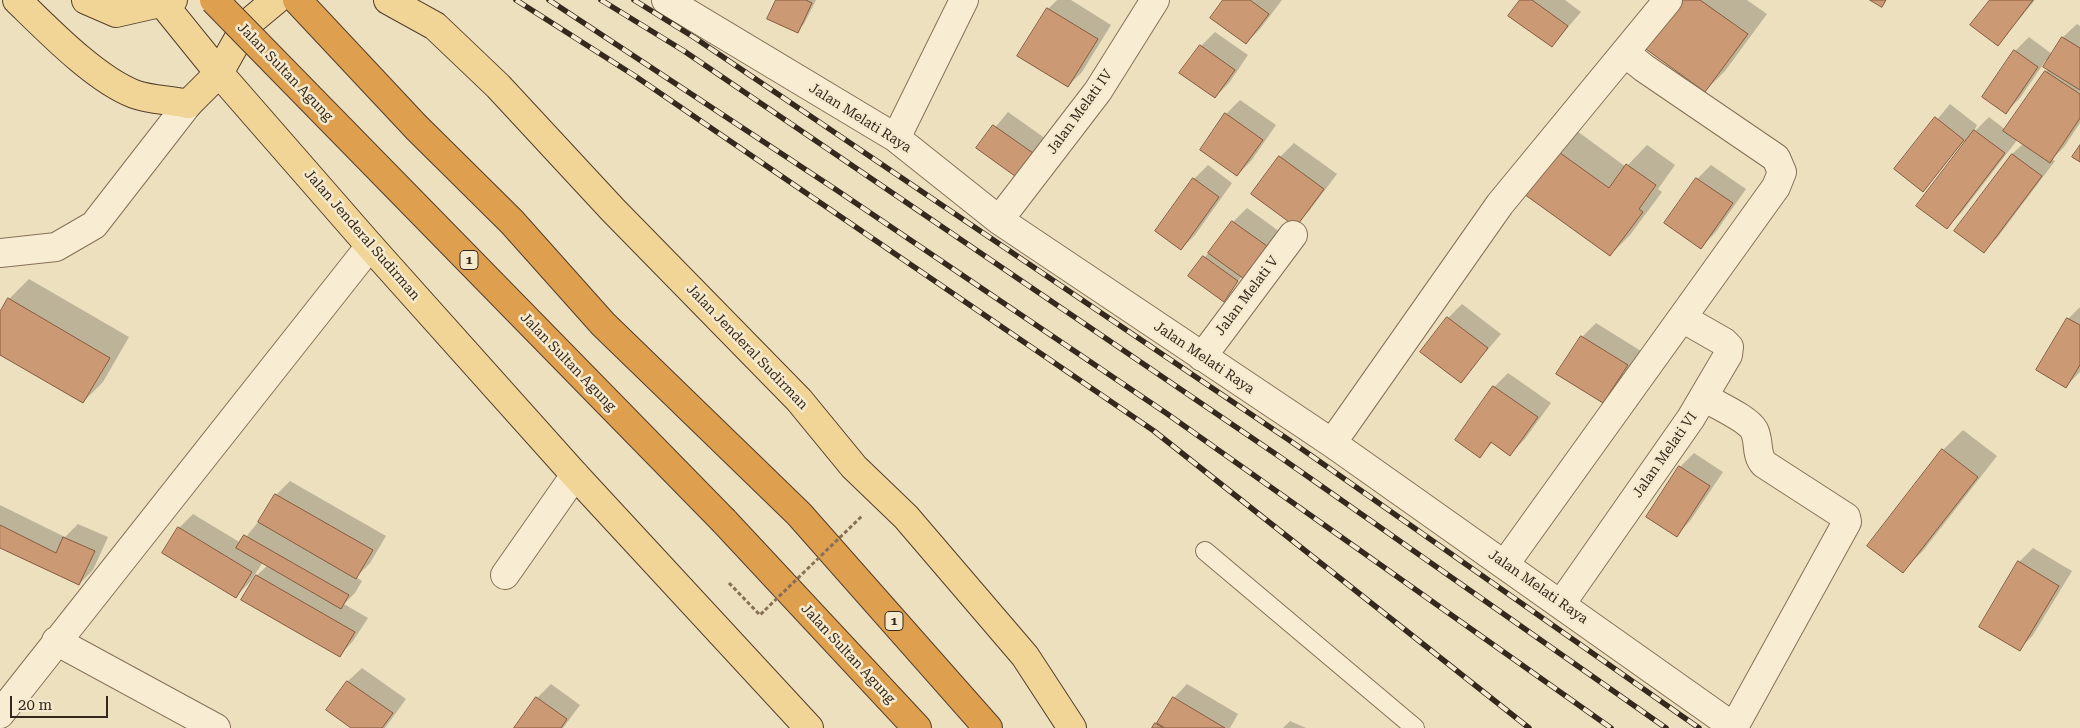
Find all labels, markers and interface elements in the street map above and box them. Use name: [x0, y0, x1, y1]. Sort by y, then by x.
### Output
street label: Jalan Sultan Agung: [234, 19, 336, 125]
street label: Jalan Melati IV: [1044, 66, 1116, 158]
street label: Jalan Melati Raya: [806, 80, 914, 156]
street label: Jalan Jenderal Sudirman: [301, 166, 423, 304]
road number: 1: [460, 250, 478, 270]
street label: Jalan Melati V: [1212, 253, 1282, 339]
street label: Jalan Jenderal Sudirman: [683, 281, 811, 413]
street label: Jalan Sultan Agung: [517, 309, 619, 415]
street label: Jalan Melati Raya: [1150, 318, 1258, 398]
street label: Jalan Melati VI: [1629, 409, 1701, 501]
street label: Jalan Melati Raya: [1485, 546, 1591, 628]
street label: Jalan Sultan Agung: [797, 601, 899, 707]
road number: 1: [885, 612, 903, 630]
scale bar: [12, 686, 110, 718]
text: 20 m: [18, 696, 52, 714]

